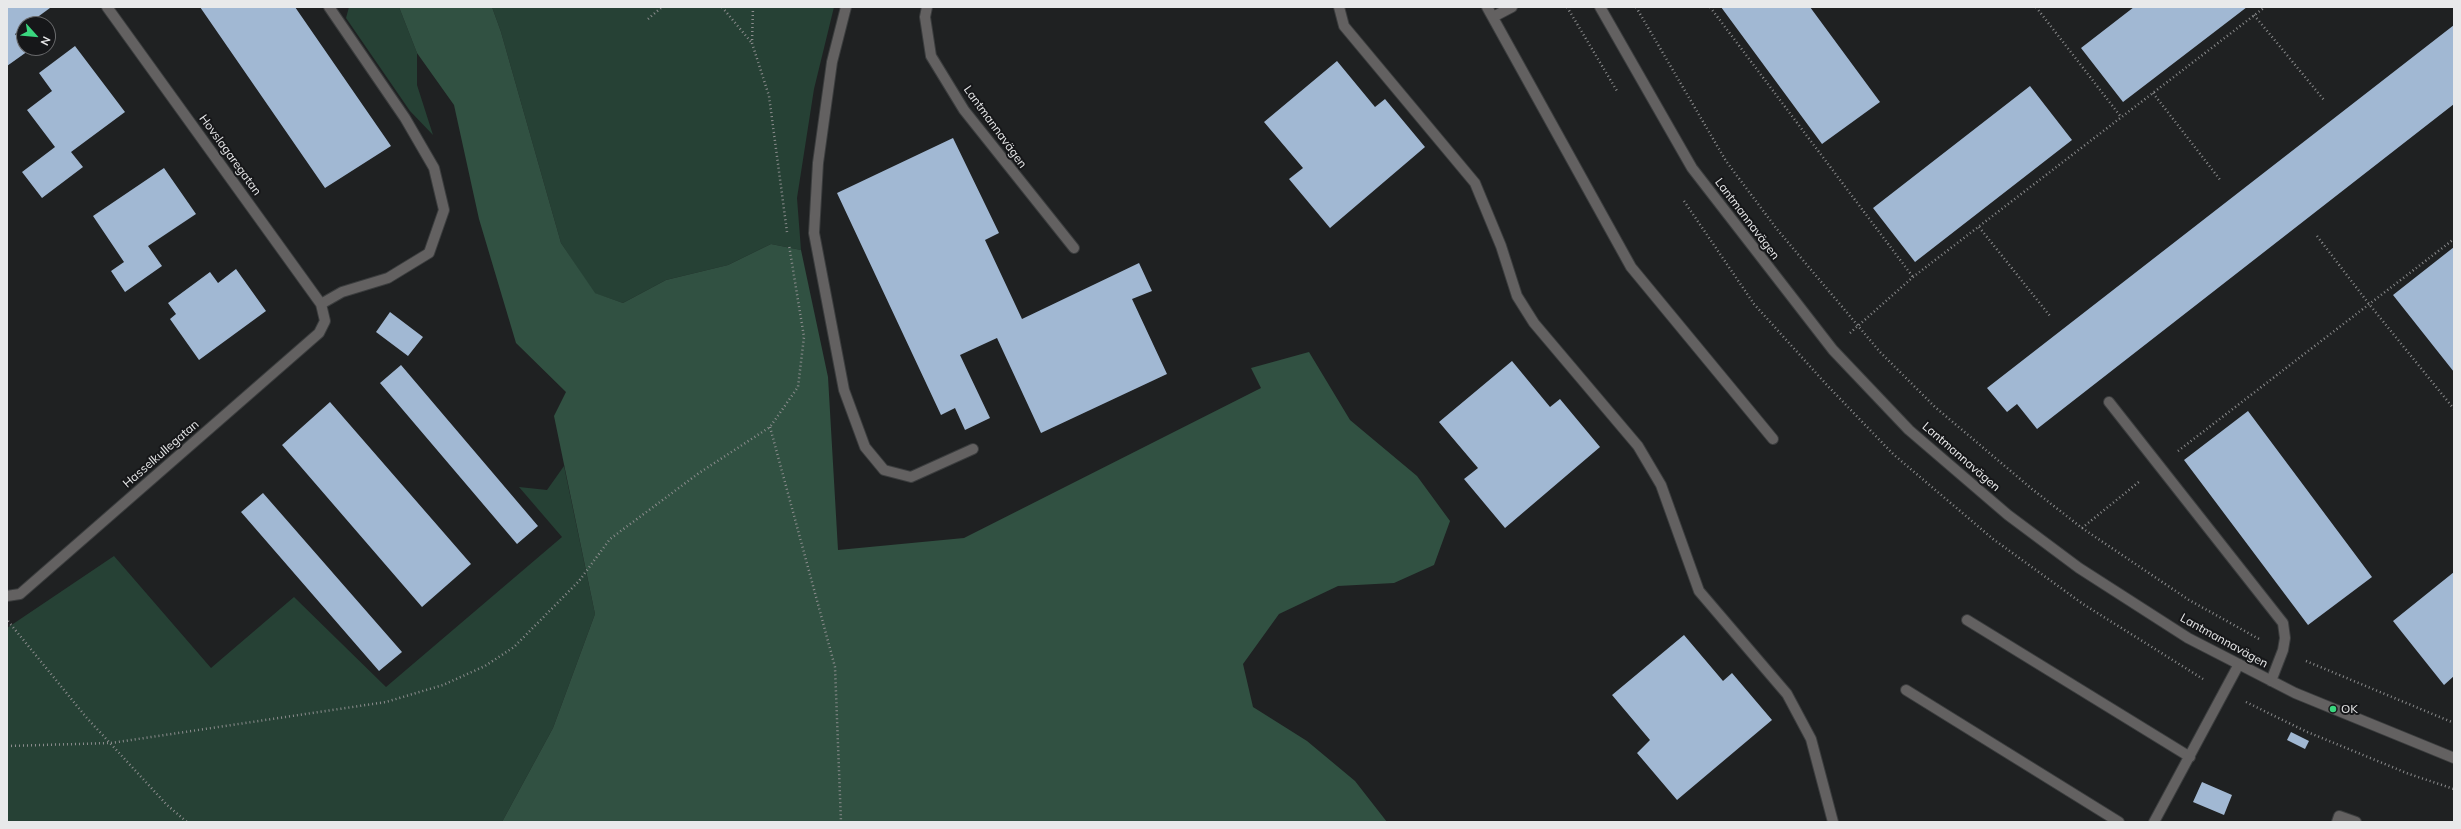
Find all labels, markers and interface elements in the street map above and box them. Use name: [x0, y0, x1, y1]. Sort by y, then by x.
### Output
north arrow: [16, 16, 56, 56]
text: N: [38, 34, 54, 48]
street label: Lantmannavägen: [960, 83, 1030, 171]
street label: Hovslagaregatan: [196, 112, 264, 198]
street label: Lantmannavägen: [1712, 175, 1782, 263]
street label: Hasselkullegatan: [120, 417, 202, 491]
street label: Lantmannavägen: [1919, 419, 2003, 495]
street label: Lantmannavägen: [2178, 611, 2270, 671]
place label: OK: [2341, 702, 2358, 716]
marker: OK: [2328, 704, 2338, 714]

